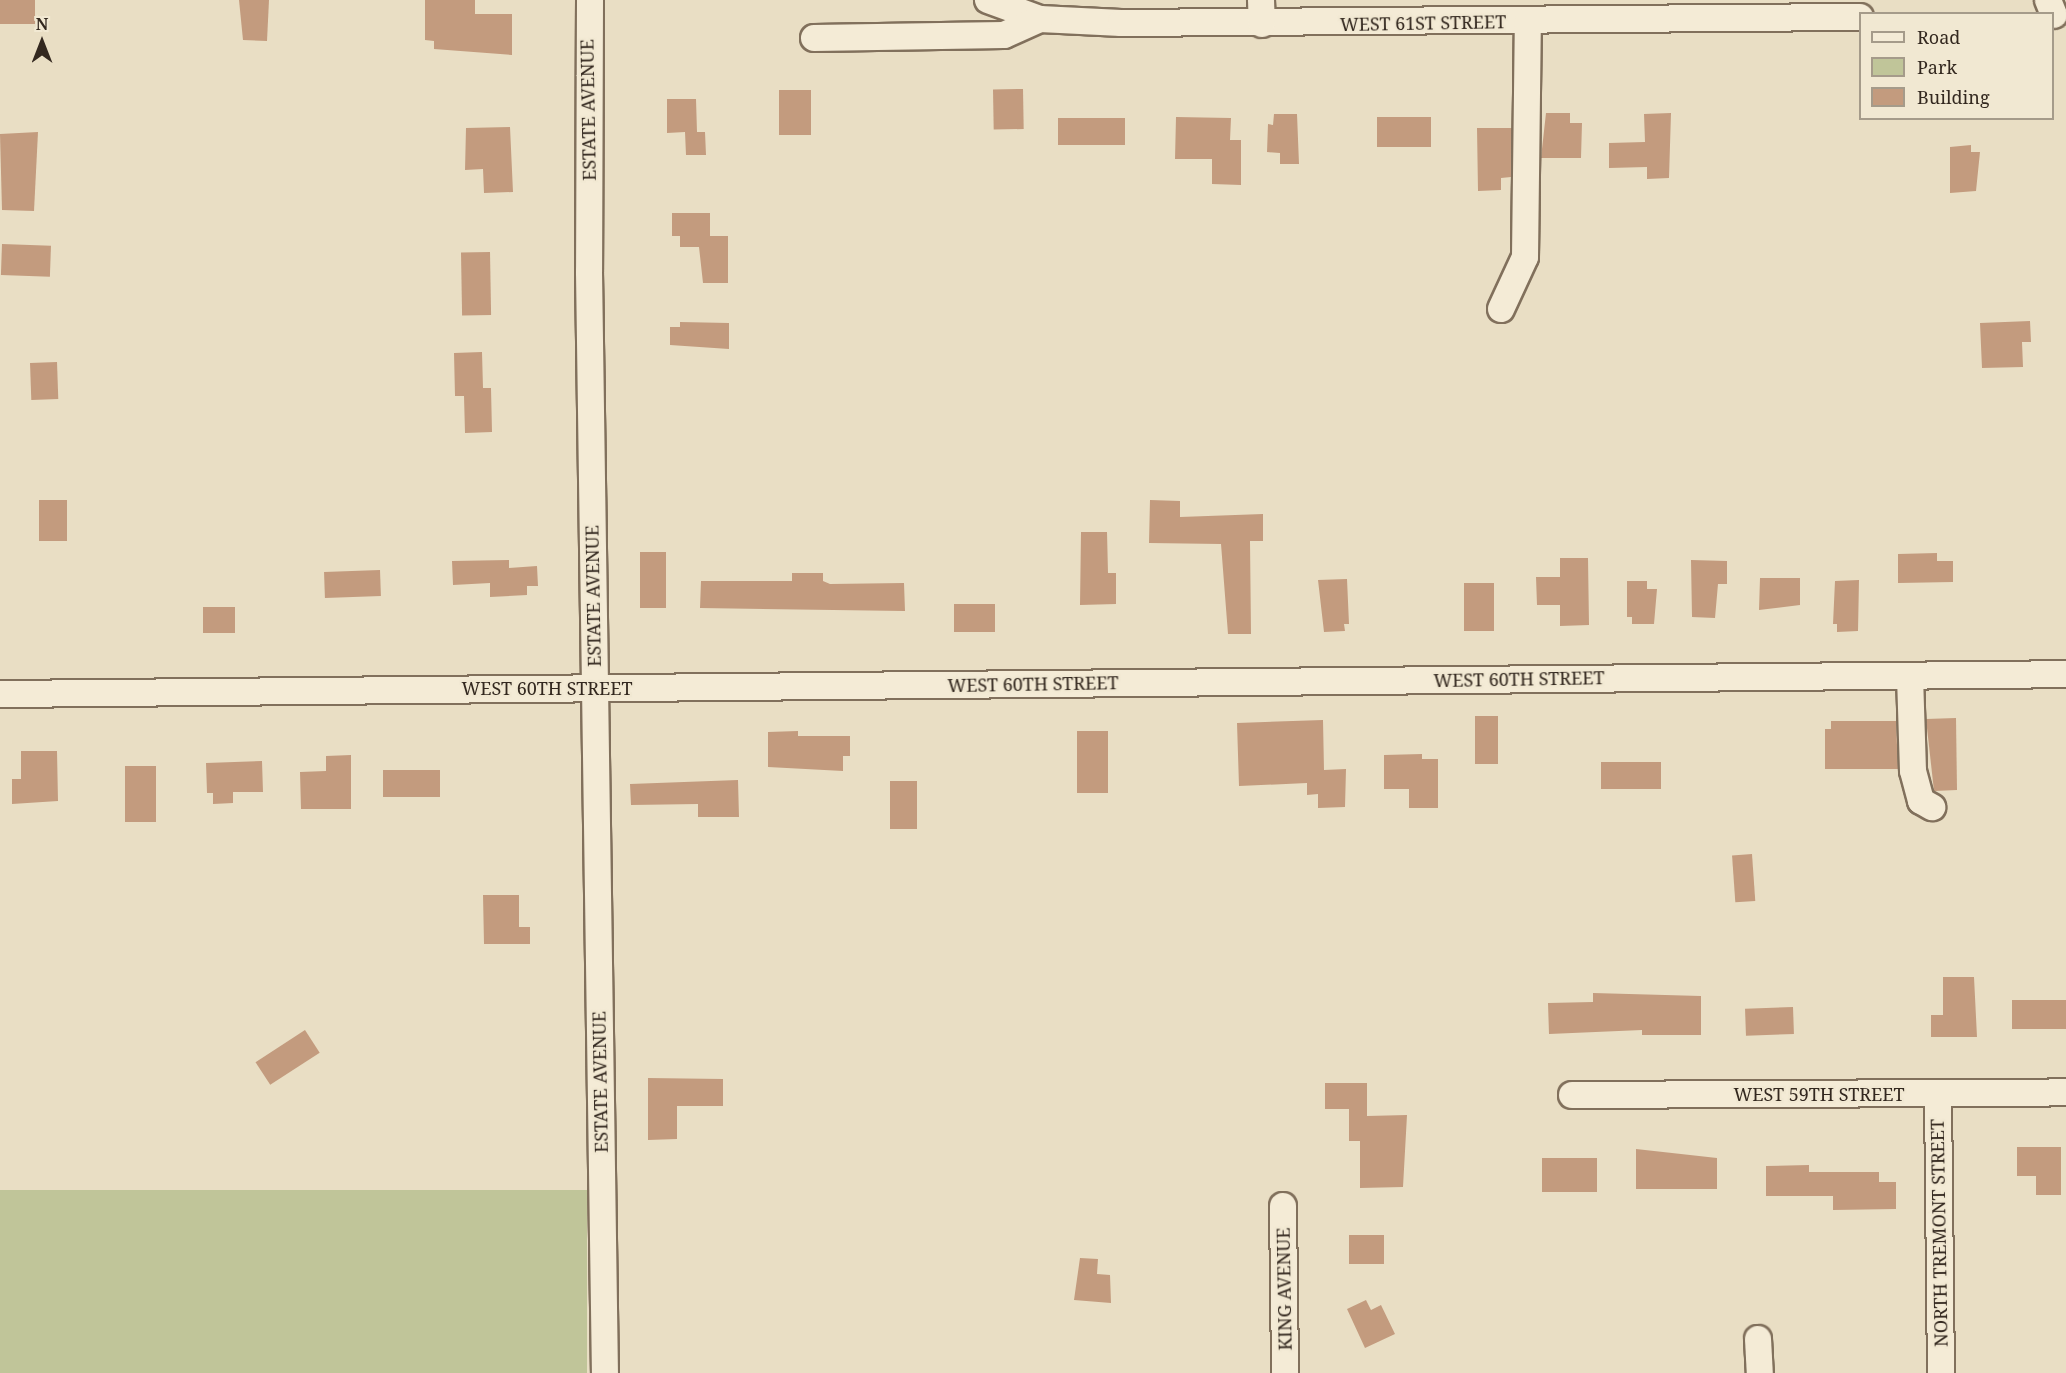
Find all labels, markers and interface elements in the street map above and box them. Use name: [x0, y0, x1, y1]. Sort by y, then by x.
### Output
street label: WEST 61ST STREET: [1340, 11, 1506, 35]
north arrow: [12, 12, 72, 72]
legend: [1859, 12, 2054, 120]
text: N: [36, 13, 48, 35]
text: Road: [1917, 25, 1960, 49]
street label: ESTATE AVENUE: [576, 39, 600, 181]
text: Park: [1917, 55, 1957, 79]
text: Building: [1917, 85, 1990, 109]
street label: ESTATE AVENUE: [581, 525, 605, 667]
street label: WEST 60TH STREET: [1433, 667, 1605, 691]
street label: WEST 60TH STREET: [947, 672, 1119, 696]
street label: WEST 60TH STREET: [461, 677, 633, 699]
street label: ESTATE AVENUE: [588, 1011, 612, 1153]
street label: WEST 59TH STREET: [1733, 1083, 1905, 1105]
street label: NORTH TREMONT STREET: [1926, 1119, 1952, 1347]
street label: KING AVENUE: [1272, 1227, 1296, 1351]

